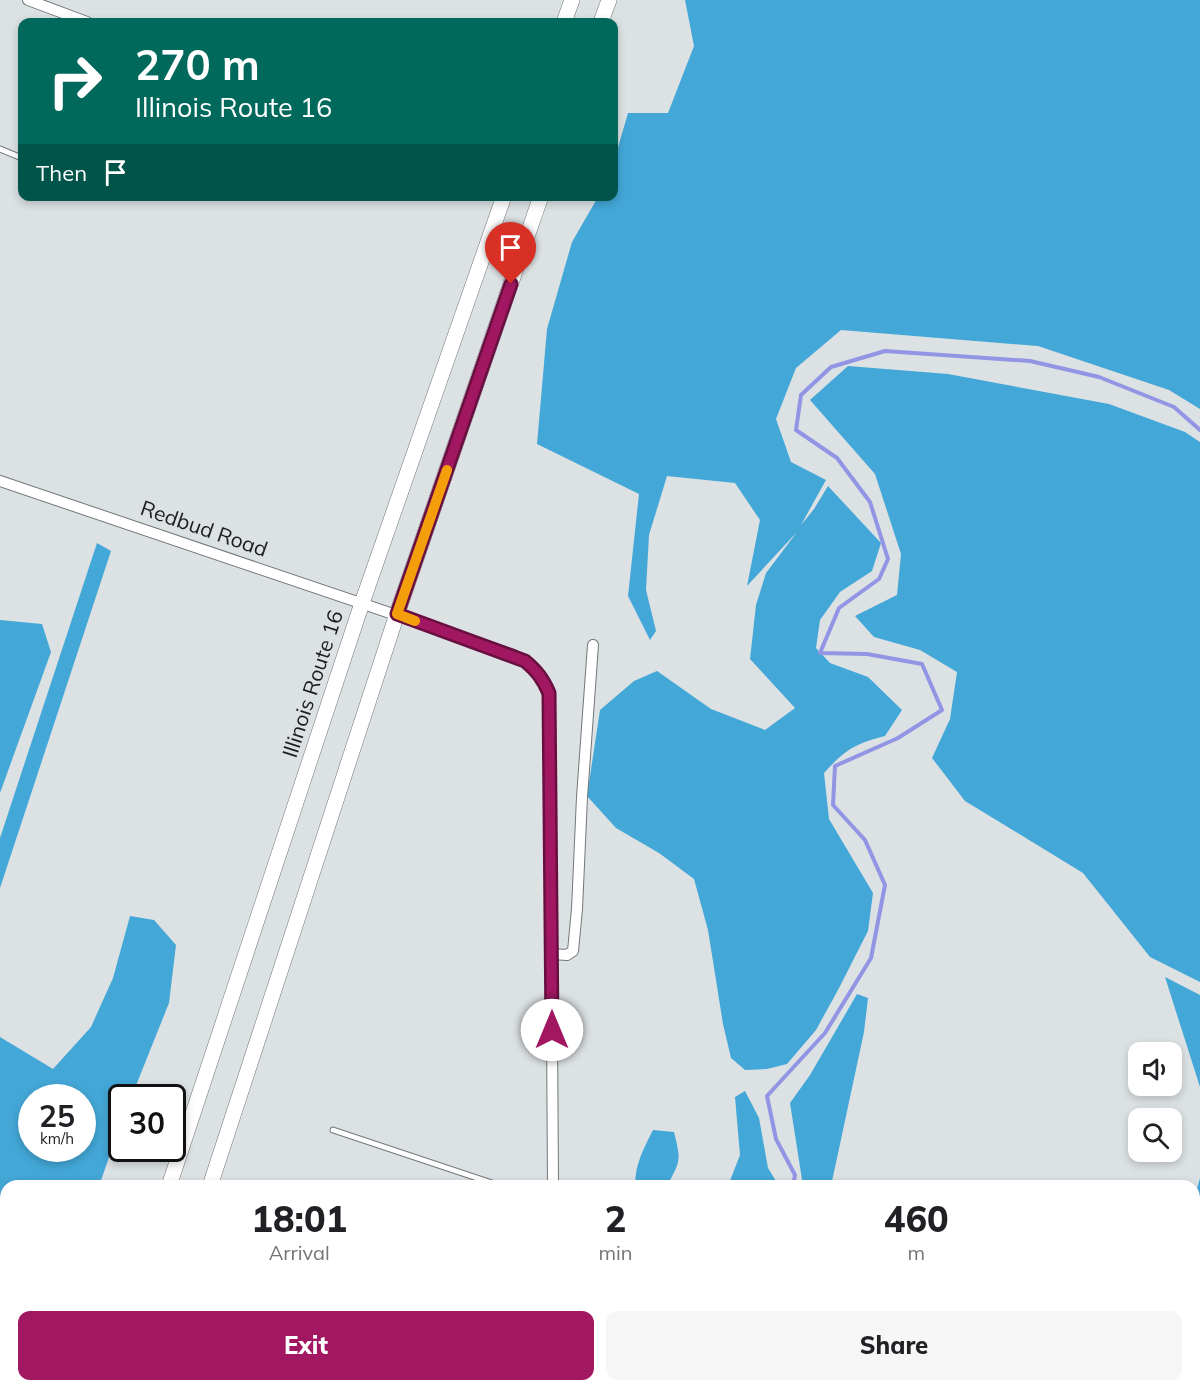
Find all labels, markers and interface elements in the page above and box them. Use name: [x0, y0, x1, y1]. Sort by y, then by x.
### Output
text: 270 m: [135, 38, 260, 91]
icon: right: [36, 42, 114, 120]
text: Illinois Route 16: [135, 90, 332, 124]
icon: arrive: [99, 156, 132, 189]
text: Then: [36, 159, 87, 187]
pin: [485, 222, 536, 284]
icon: arrive: [494, 231, 527, 264]
street label: Redbud Road: [137, 494, 271, 562]
street label: Illinois Route 16: [276, 607, 348, 761]
position arrow: [520, 998, 584, 1062]
map controls: [1128, 1042, 1182, 1162]
button: sound: [1128, 1042, 1182, 1096]
speed limit sign: 30: [108, 1084, 186, 1162]
text: 25: [39, 1097, 75, 1135]
button: search: [1128, 1108, 1182, 1162]
text: km/h: [40, 1129, 74, 1148]
text: 18:01: [251, 1196, 347, 1241]
text: 2: [605, 1196, 626, 1241]
text: 460: [884, 1196, 949, 1241]
text: Arrival: [269, 1240, 330, 1265]
text: min: [598, 1240, 633, 1265]
text: m: [907, 1240, 925, 1265]
button: Exit: [18, 1311, 594, 1380]
button: Share: [606, 1311, 1182, 1380]

